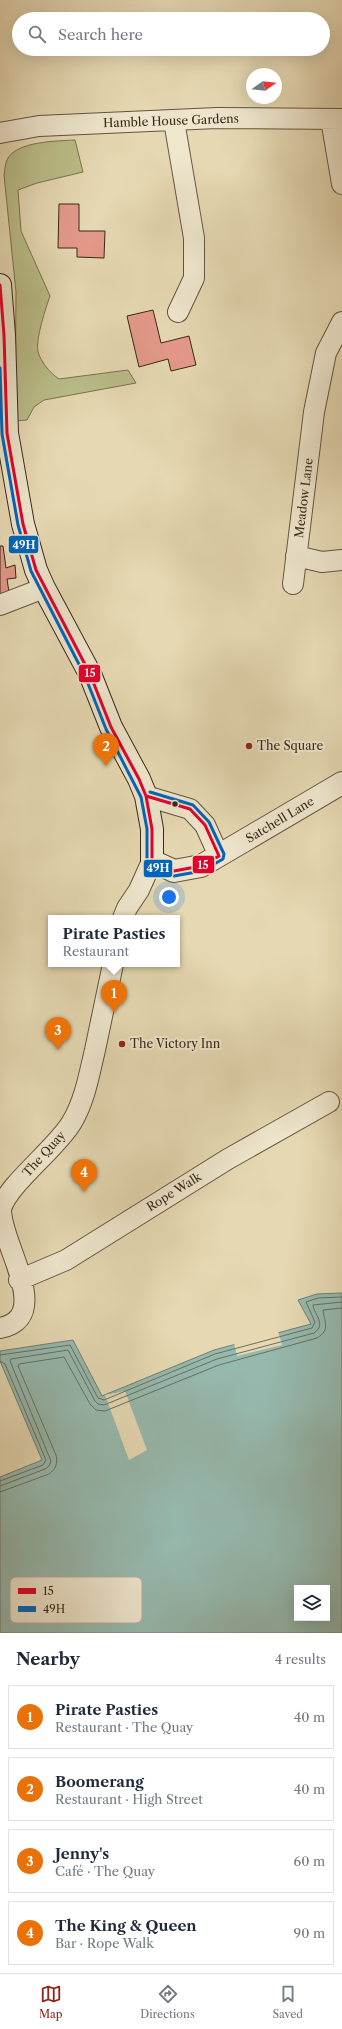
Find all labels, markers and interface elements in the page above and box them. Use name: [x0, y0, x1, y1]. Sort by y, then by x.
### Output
search box: [12, 12, 330, 56]
icon: search: [26, 23, 48, 45]
text: Search here: [58, 25, 143, 44]
north arrow: [246, 68, 282, 104]
street label: Hamble House Gardens: [103, 111, 239, 130]
street label: Meadow Lane: [291, 457, 316, 539]
line badge: 49H: [8, 535, 39, 554]
text: 49H: [12, 538, 36, 552]
line badge: 15: [78, 664, 101, 683]
text: 15: [84, 666, 96, 680]
pin: 2: [93, 733, 119, 766]
place label: The Square: [257, 738, 323, 753]
marker: The Square: [244, 741, 254, 751]
street label: Satchell Lane: [243, 793, 317, 846]
unlabelled marker: [170, 799, 180, 809]
line badge: 15: [192, 855, 215, 874]
text: 15: [197, 858, 209, 872]
line badge: 49H: [143, 859, 173, 878]
text: 49H: [146, 861, 170, 875]
your location: [159, 887, 179, 907]
popup: [48, 915, 180, 967]
text: Pirate Pasties: [62, 924, 166, 943]
text: Restaurant: [62, 943, 129, 959]
pin: 1: [101, 980, 127, 1013]
pin: 3: [45, 1017, 71, 1050]
place label: The Victory Inn: [130, 1036, 221, 1051]
marker: The Victory Inn: [117, 1039, 127, 1049]
street label: The Quay: [19, 1127, 68, 1180]
pin: 4: [71, 1159, 97, 1192]
street label: Rope Walk: [144, 1168, 205, 1214]
legend: [10, 1577, 142, 1623]
text: 15: [43, 1584, 54, 1598]
map controls: [294, 1585, 330, 1621]
button: layers: [294, 1585, 330, 1621]
text: 49H: [43, 1602, 65, 1616]
text: Nearby: [16, 1649, 80, 1669]
text: 4 results: [275, 1651, 326, 1667]
text: Pirate Pasties: [55, 1700, 158, 1719]
text: 1: [27, 1709, 33, 1725]
text: 40 m: [294, 1709, 325, 1725]
text: Restaurant · The Quay: [55, 1719, 193, 1735]
text: Boomerang: [55, 1772, 144, 1791]
text: 2: [26, 1781, 34, 1797]
text: 40 m: [294, 1781, 325, 1797]
text: Restaurant · High Street: [55, 1791, 203, 1807]
text: Jenny's: [55, 1844, 109, 1863]
text: 3: [26, 1853, 34, 1869]
text: 60 m: [294, 1853, 325, 1869]
text: Café · The Quay: [55, 1863, 155, 1879]
text: The King & Queen: [55, 1916, 197, 1935]
text: 4: [26, 1925, 34, 1941]
text: 90 m: [294, 1925, 325, 1941]
text: Bar · Rope Walk: [55, 1935, 154, 1951]
tab: Map: [39, 1983, 63, 2021]
tab: Directions: [140, 1983, 195, 2021]
tab: Saved: [273, 1983, 303, 2021]

